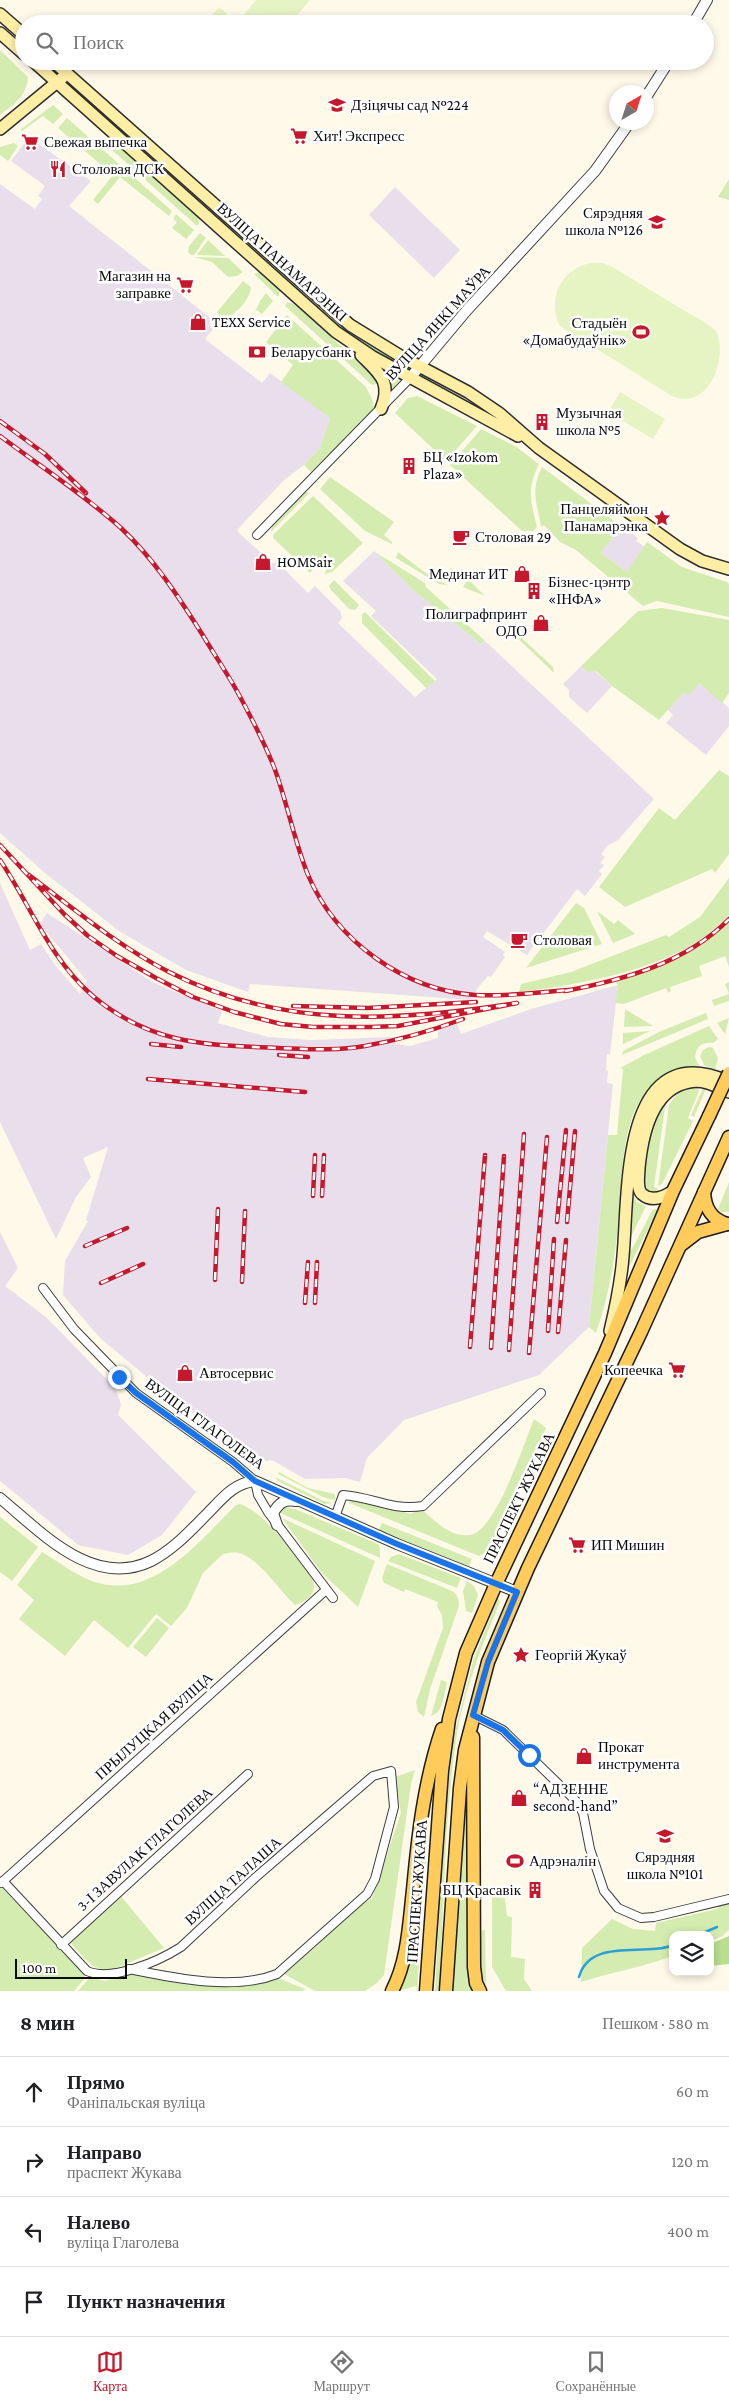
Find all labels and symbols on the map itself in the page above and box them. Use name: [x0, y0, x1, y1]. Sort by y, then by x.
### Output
north arrow: [609, 85, 654, 130]
school or university icon: Дзіцячы сад №224: [327, 95, 347, 115]
place label: Дзіцячы сад №224: [351, 97, 469, 113]
supermarket icon: Хит! Экспресс: [289, 126, 309, 146]
place label: Хит! Экспресс: [313, 128, 405, 144]
supermarket icon: Свежая выпечка: [20, 132, 40, 152]
place label: Свежая выпечка: [44, 134, 147, 150]
restaurant icon: Столовая ДСК: [48, 159, 68, 179]
place label: Столовая ДСК: [72, 161, 165, 177]
street label: ВУЛІЦА ПАНАМАРЭНКІ: [214, 200, 350, 324]
place label: Сярэдняя школа №126: [565, 205, 643, 238]
school or university icon: Сярэдняя школа №126: [647, 212, 667, 232]
street label: ВУЛІЦА ЯНКІ МАЎРА: [383, 263, 494, 383]
place label: Магазин на заправке: [99, 268, 171, 301]
supermarket icon: Магазин на заправке: [175, 275, 195, 295]
shop icon: TEXX Service: [188, 312, 208, 332]
place label: TEXX Service: [212, 314, 291, 330]
place label: Стадыён «Домабудаўнік»: [522, 315, 627, 348]
sports icon: Стадыён «Домабудаўнік»: [631, 322, 651, 342]
bank icon: Беларусбанк: [247, 342, 267, 362]
place label: Беларусбанк: [271, 344, 352, 360]
place label: Музычная школа №5: [556, 405, 622, 438]
building icon: Музычная школа №5: [532, 412, 552, 432]
place label: БЦ «Izokom Plaza»: [423, 449, 498, 482]
building icon: БЦ «Izokom Plaza»: [399, 456, 419, 476]
place label: Панцеляймон Панамарэнка: [560, 501, 648, 534]
place icon: Панцеляймон Панамарэнка: [652, 508, 672, 528]
cafe icon: Столовая 29: [451, 527, 471, 547]
place label: Столовая 29: [475, 529, 551, 545]
shop icon: HOMSair: [253, 552, 273, 572]
place label: HOMSair: [277, 554, 333, 570]
shop icon: Мединат ИТ: [512, 564, 532, 584]
place label: Мединат ИТ: [429, 566, 508, 582]
place label: Бізнес-цэнтр «ІНФА»: [548, 574, 631, 607]
building icon: Бізнес-цэнтр «ІНФА»: [524, 581, 544, 601]
place label: Полиграфпринт ОДО: [425, 606, 527, 639]
shop icon: Полиграфпринт ОДО: [531, 613, 551, 633]
cafe icon: Столовая: [509, 930, 529, 950]
place label: Столовая: [533, 932, 592, 948]
supermarket icon: Копеечка: [667, 1360, 687, 1380]
place label: Копеечка: [604, 1362, 663, 1378]
shop icon: Автосервис: [175, 1363, 195, 1383]
place label: Автосервис: [199, 1365, 274, 1381]
route end: [108, 1366, 131, 1389]
street label: ВУЛІЦА ГЛАГОЛЕВА: [142, 1375, 268, 1473]
street label: ПРАСПЕКТ ЖУКАВА: [480, 1430, 558, 1566]
supermarket icon: ИП Мишин: [567, 1535, 587, 1555]
place label: ИП Мишин: [591, 1537, 664, 1553]
place icon: Георгій Жукаў: [511, 1645, 531, 1665]
place label: Георгій Жукаў: [535, 1647, 627, 1663]
street label: ПРЫЛУЦКАЯ ВУЛІЦА: [92, 1669, 216, 1783]
place label: Прокат инструмента: [598, 1739, 680, 1772]
route start: [518, 1744, 541, 1767]
shop icon: Прокат инструмента: [574, 1746, 594, 1766]
place label: “АДЗЕННЕ second-hand”: [533, 1781, 618, 1814]
street label: 3-І ЗАВУЛАК ГЛАГОЛЕВА: [74, 1784, 216, 1914]
shop icon: “АДЗЕННЕ second-hand”: [509, 1788, 529, 1808]
street label: ПРАСПЕКТ ЖУКАВА: [404, 1819, 430, 1963]
school or university icon: Сярэдняя школа №101: [655, 1826, 675, 1846]
street label: ВУЛІЦА ТАЛАША: [182, 1834, 284, 1928]
place label: Сярэдняя школа №101: [627, 1849, 703, 1882]
sports icon: Адрэналін: [505, 1851, 525, 1871]
place label: Адрэналін: [529, 1853, 596, 1869]
building icon: БЦ Красавік: [525, 1880, 545, 1900]
place label: БЦ Красавік: [443, 1882, 522, 1898]
scale bar: [15, 1956, 128, 1979]

